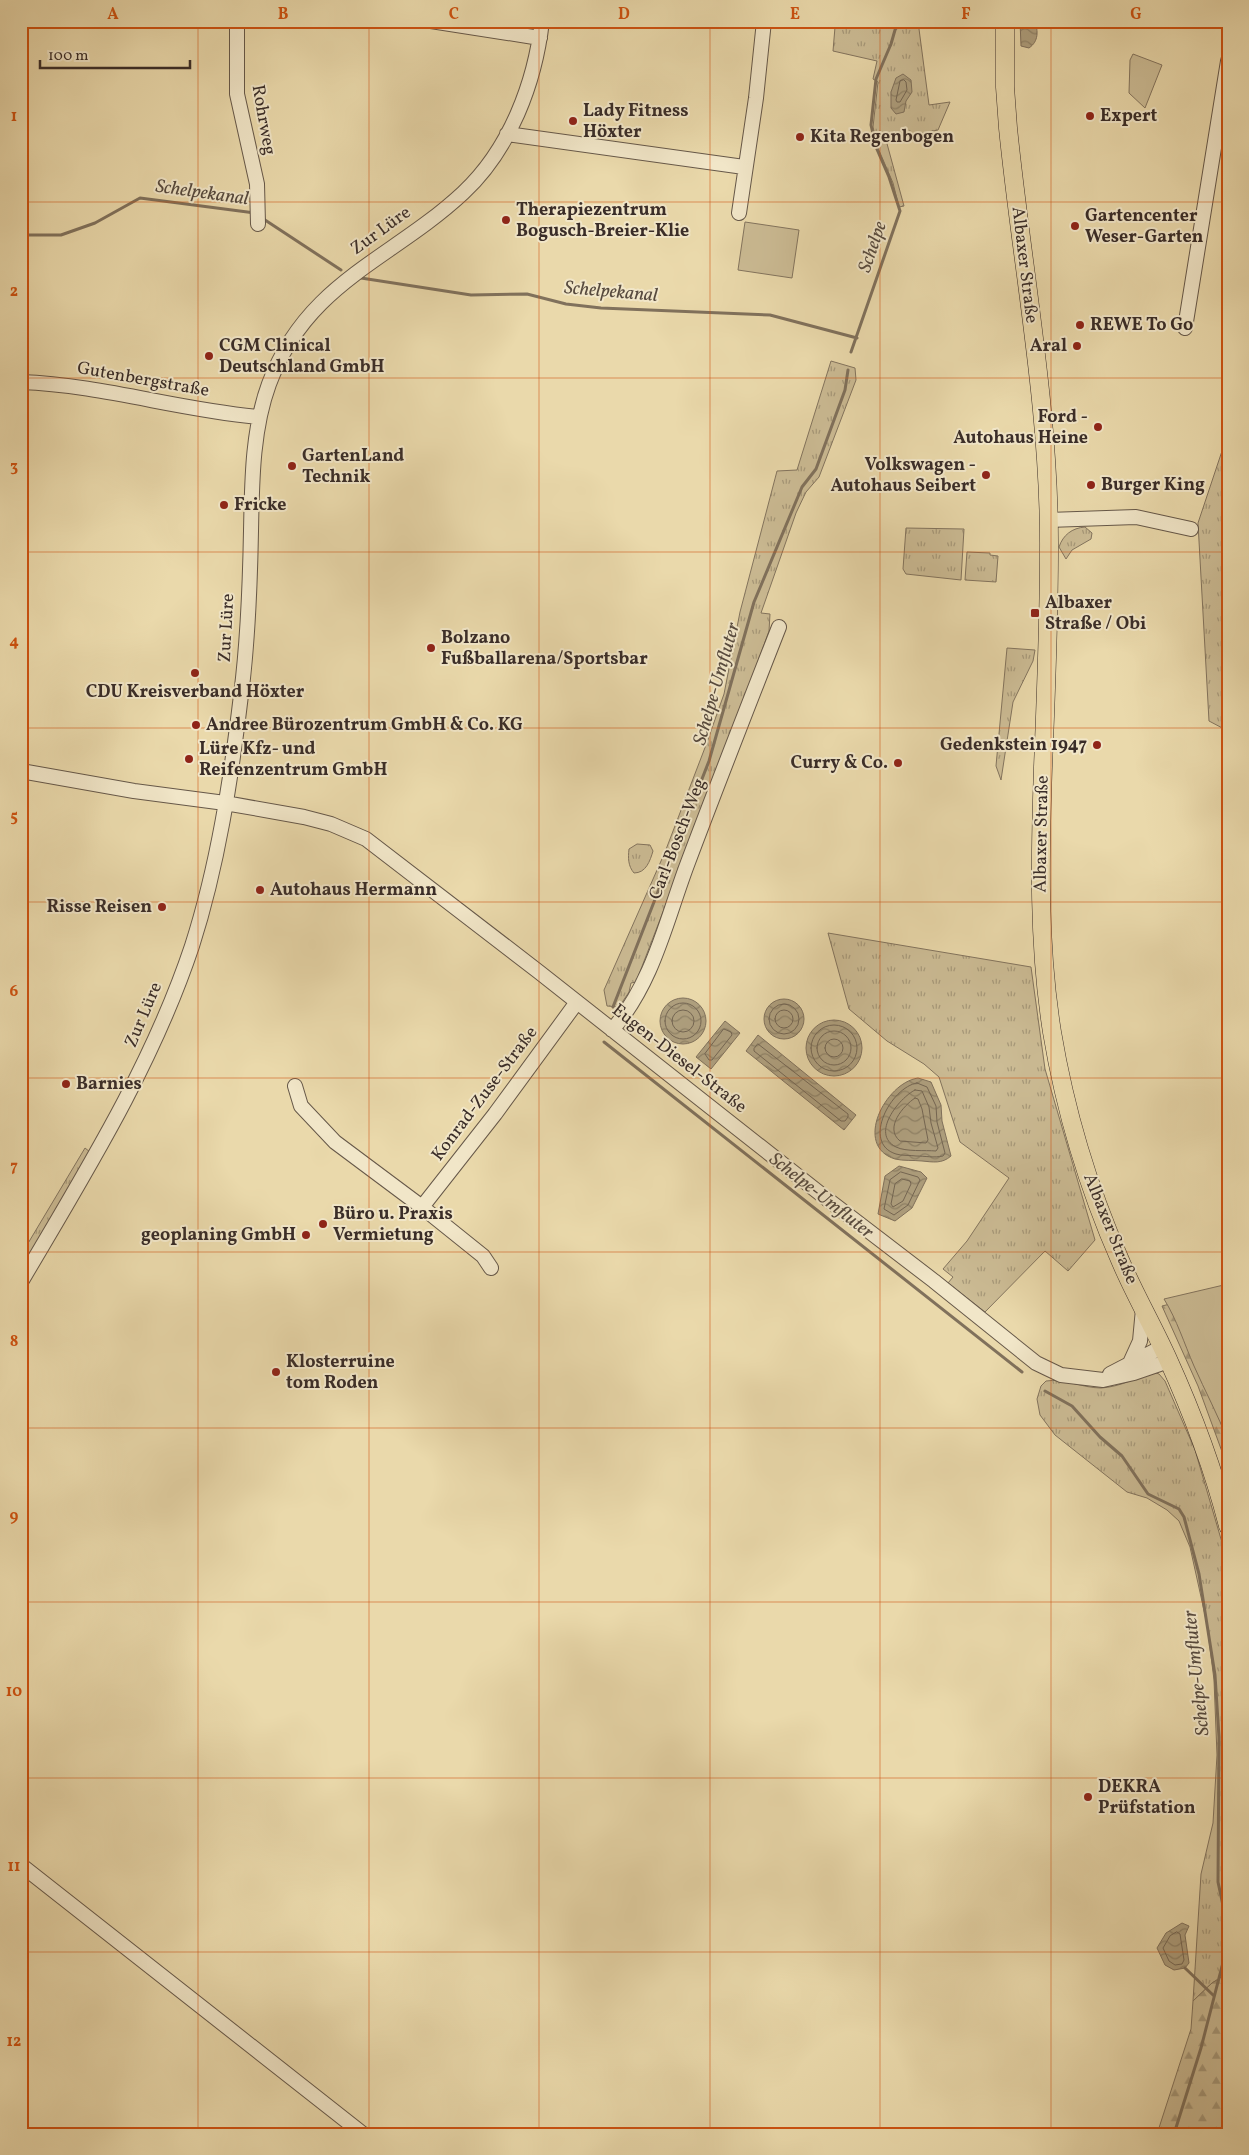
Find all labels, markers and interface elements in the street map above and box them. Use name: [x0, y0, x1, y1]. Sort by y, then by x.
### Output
text: A: [107, 4, 119, 26]
text: B: [278, 4, 289, 26]
text: C: [449, 4, 459, 26]
text: D: [618, 4, 630, 26]
text: E: [790, 4, 800, 26]
text: F: [961, 4, 971, 26]
text: G: [1130, 4, 1142, 26]
scale bar: [40, 38, 190, 70]
text: 100 m: [48, 46, 88, 67]
street label: Rohrweg: [245, 83, 281, 157]
place label: Lady Fitness Höxter: [583, 99, 689, 145]
place label: Expert: [1100, 104, 1158, 129]
text: 1: [11, 106, 17, 128]
marker: Expert: [1084, 110, 1096, 122]
marker: Lady Fitness Höxter: [567, 115, 579, 127]
place label: Kita Regenbogen: [810, 125, 954, 150]
marker: Kita Regenbogen: [794, 131, 806, 143]
water label: Schelpekanal: [154, 174, 250, 212]
place label: Therapiezentrum Bogusch-Breier-Klie: [516, 198, 689, 244]
street label: Zur Lüre: [346, 201, 416, 261]
place label: Gartencenter Weser-Garten: [1085, 204, 1204, 250]
street label: Albaxer Straße: [1004, 205, 1044, 325]
marker: Therapiezentrum Bogusch-Breier-Klie: [500, 214, 512, 226]
water label: Schelpe: [852, 218, 894, 276]
marker: Gartencenter Weser-Garten: [1069, 220, 1081, 232]
water label: Schelpekanal: [563, 275, 659, 309]
text: 2: [10, 281, 18, 303]
place label: REWE To Go: [1090, 313, 1193, 338]
marker: REWE To Go: [1074, 319, 1086, 331]
place label: CGM Clinical Deutschland GmbH: [219, 334, 385, 380]
place label: Aral: [1030, 334, 1067, 359]
marker: Aral: [1071, 340, 1083, 352]
marker: CGM Clinical Deutschland GmbH: [203, 350, 215, 362]
street label: Gutenbergstraße: [75, 356, 211, 404]
place label: Ford - Autohaus Heine: [953, 405, 1088, 451]
marker: Ford - Autohaus Heine: [1092, 421, 1104, 433]
place label: GartenLand Technik: [302, 444, 404, 490]
place label: Volkswagen - Autohaus Seibert: [831, 453, 976, 499]
text: 3: [10, 456, 18, 478]
marker: GartenLand Technik: [286, 460, 298, 472]
marker: Volkswagen - Autohaus Seibert: [980, 469, 992, 481]
place label: Burger King: [1101, 473, 1205, 498]
marker: Burger King: [1085, 479, 1097, 491]
place label: Fricke: [234, 493, 287, 518]
marker: Fricke: [218, 499, 230, 511]
place label: Albaxer Straße / Obi: [1045, 591, 1146, 637]
street label: Zur Lüre: [213, 593, 241, 663]
marker: Albaxer Straße / Obi: [1029, 607, 1041, 619]
water label: Schelpe-Umfluter: [687, 619, 747, 748]
place label: Bolzano Fußballarena/Sportsbar: [441, 626, 648, 672]
text: 4: [9, 631, 19, 653]
marker: Bolzano Fußballarena/Sportsbar: [425, 642, 437, 654]
marker: CDU Kreisverband Höxter: [189, 667, 201, 679]
place label: CDU Kreisverband Höxter: [86, 680, 305, 705]
place label: Andree Bürozentrum GmbH & Co. KG: [206, 713, 523, 738]
marker: Andree Bürozentrum GmbH & Co. KG: [190, 719, 202, 731]
place label: Gedenkstein 1947: [940, 733, 1087, 758]
place label: Lüre Kfz- und Reifenzentrum GmbH: [199, 737, 387, 783]
marker: Gedenkstein 1947: [1091, 739, 1103, 751]
place label: Curry & Co.: [791, 751, 888, 776]
marker: Lüre Kfz- und Reifenzentrum GmbH: [183, 753, 195, 765]
marker: Curry & Co.: [892, 757, 904, 769]
street label: Carl-Bosch-Weg: [643, 775, 713, 903]
street label: Albaxer Straße: [1028, 775, 1056, 893]
text: 5: [10, 806, 18, 828]
place label: Autohaus Hermann: [270, 878, 437, 903]
marker: Autohaus Hermann: [254, 884, 266, 896]
place label: Risse Reisen: [46, 895, 152, 920]
marker: Risse Reisen: [156, 901, 168, 913]
street label: Zur Lüre: [119, 978, 169, 1052]
text: 6: [10, 981, 19, 1003]
street label: Eugen-Diesel-Straße: [606, 998, 752, 1120]
street label: Konrad-Zuse-Straße: [426, 1022, 544, 1166]
place label: Barnies: [76, 1072, 142, 1097]
marker: Barnies: [60, 1078, 72, 1090]
water label: Schelpe-Umfluter: [763, 1147, 879, 1246]
text: 7: [10, 1156, 18, 1178]
street label: Albaxer Straße: [1076, 1170, 1144, 1288]
place label: Büro u. Praxis Vermietung: [333, 1202, 453, 1248]
marker: Büro u. Praxis Vermietung: [317, 1218, 329, 1230]
place label: geoplaning GmbH: [141, 1223, 296, 1248]
marker: geoplaning GmbH: [300, 1229, 312, 1241]
text: 8: [10, 1331, 18, 1353]
place label: Klosterruine tom Roden: [286, 1350, 395, 1396]
marker: Klosterruine tom Roden: [270, 1366, 282, 1378]
text: 9: [10, 1506, 19, 1528]
water label: Schelpe-Umfluter: [1177, 1608, 1217, 1737]
text: 10: [6, 1681, 22, 1703]
place label: DEKRA Prüfstation: [1098, 1775, 1196, 1821]
marker: DEKRA Prüfstation: [1082, 1791, 1094, 1803]
text: 11: [8, 1856, 20, 1878]
text: 12: [7, 2031, 21, 2053]

